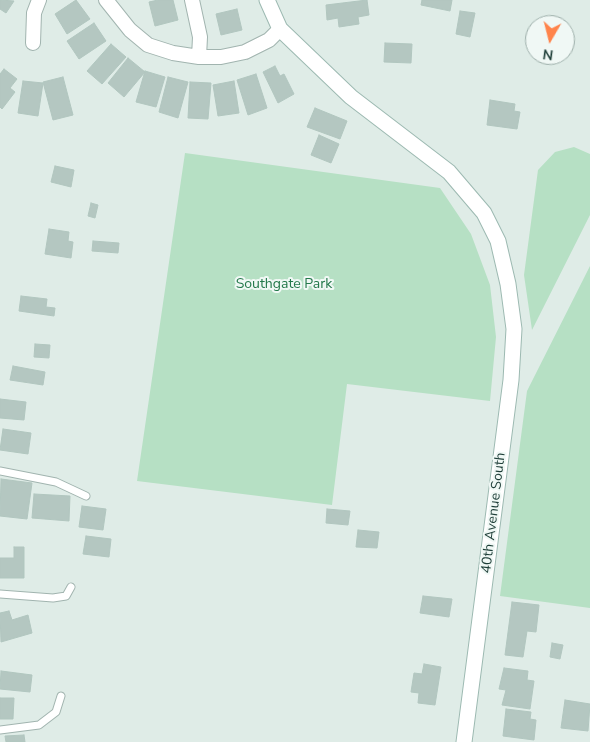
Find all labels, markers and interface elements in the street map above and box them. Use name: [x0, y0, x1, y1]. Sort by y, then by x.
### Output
north arrow: [525, 15, 575, 65]
text: N: [541, 44, 555, 64]
park label: Southgate Park: [236, 277, 332, 293]
street label: 40th Avenue South: [478, 452, 510, 574]

